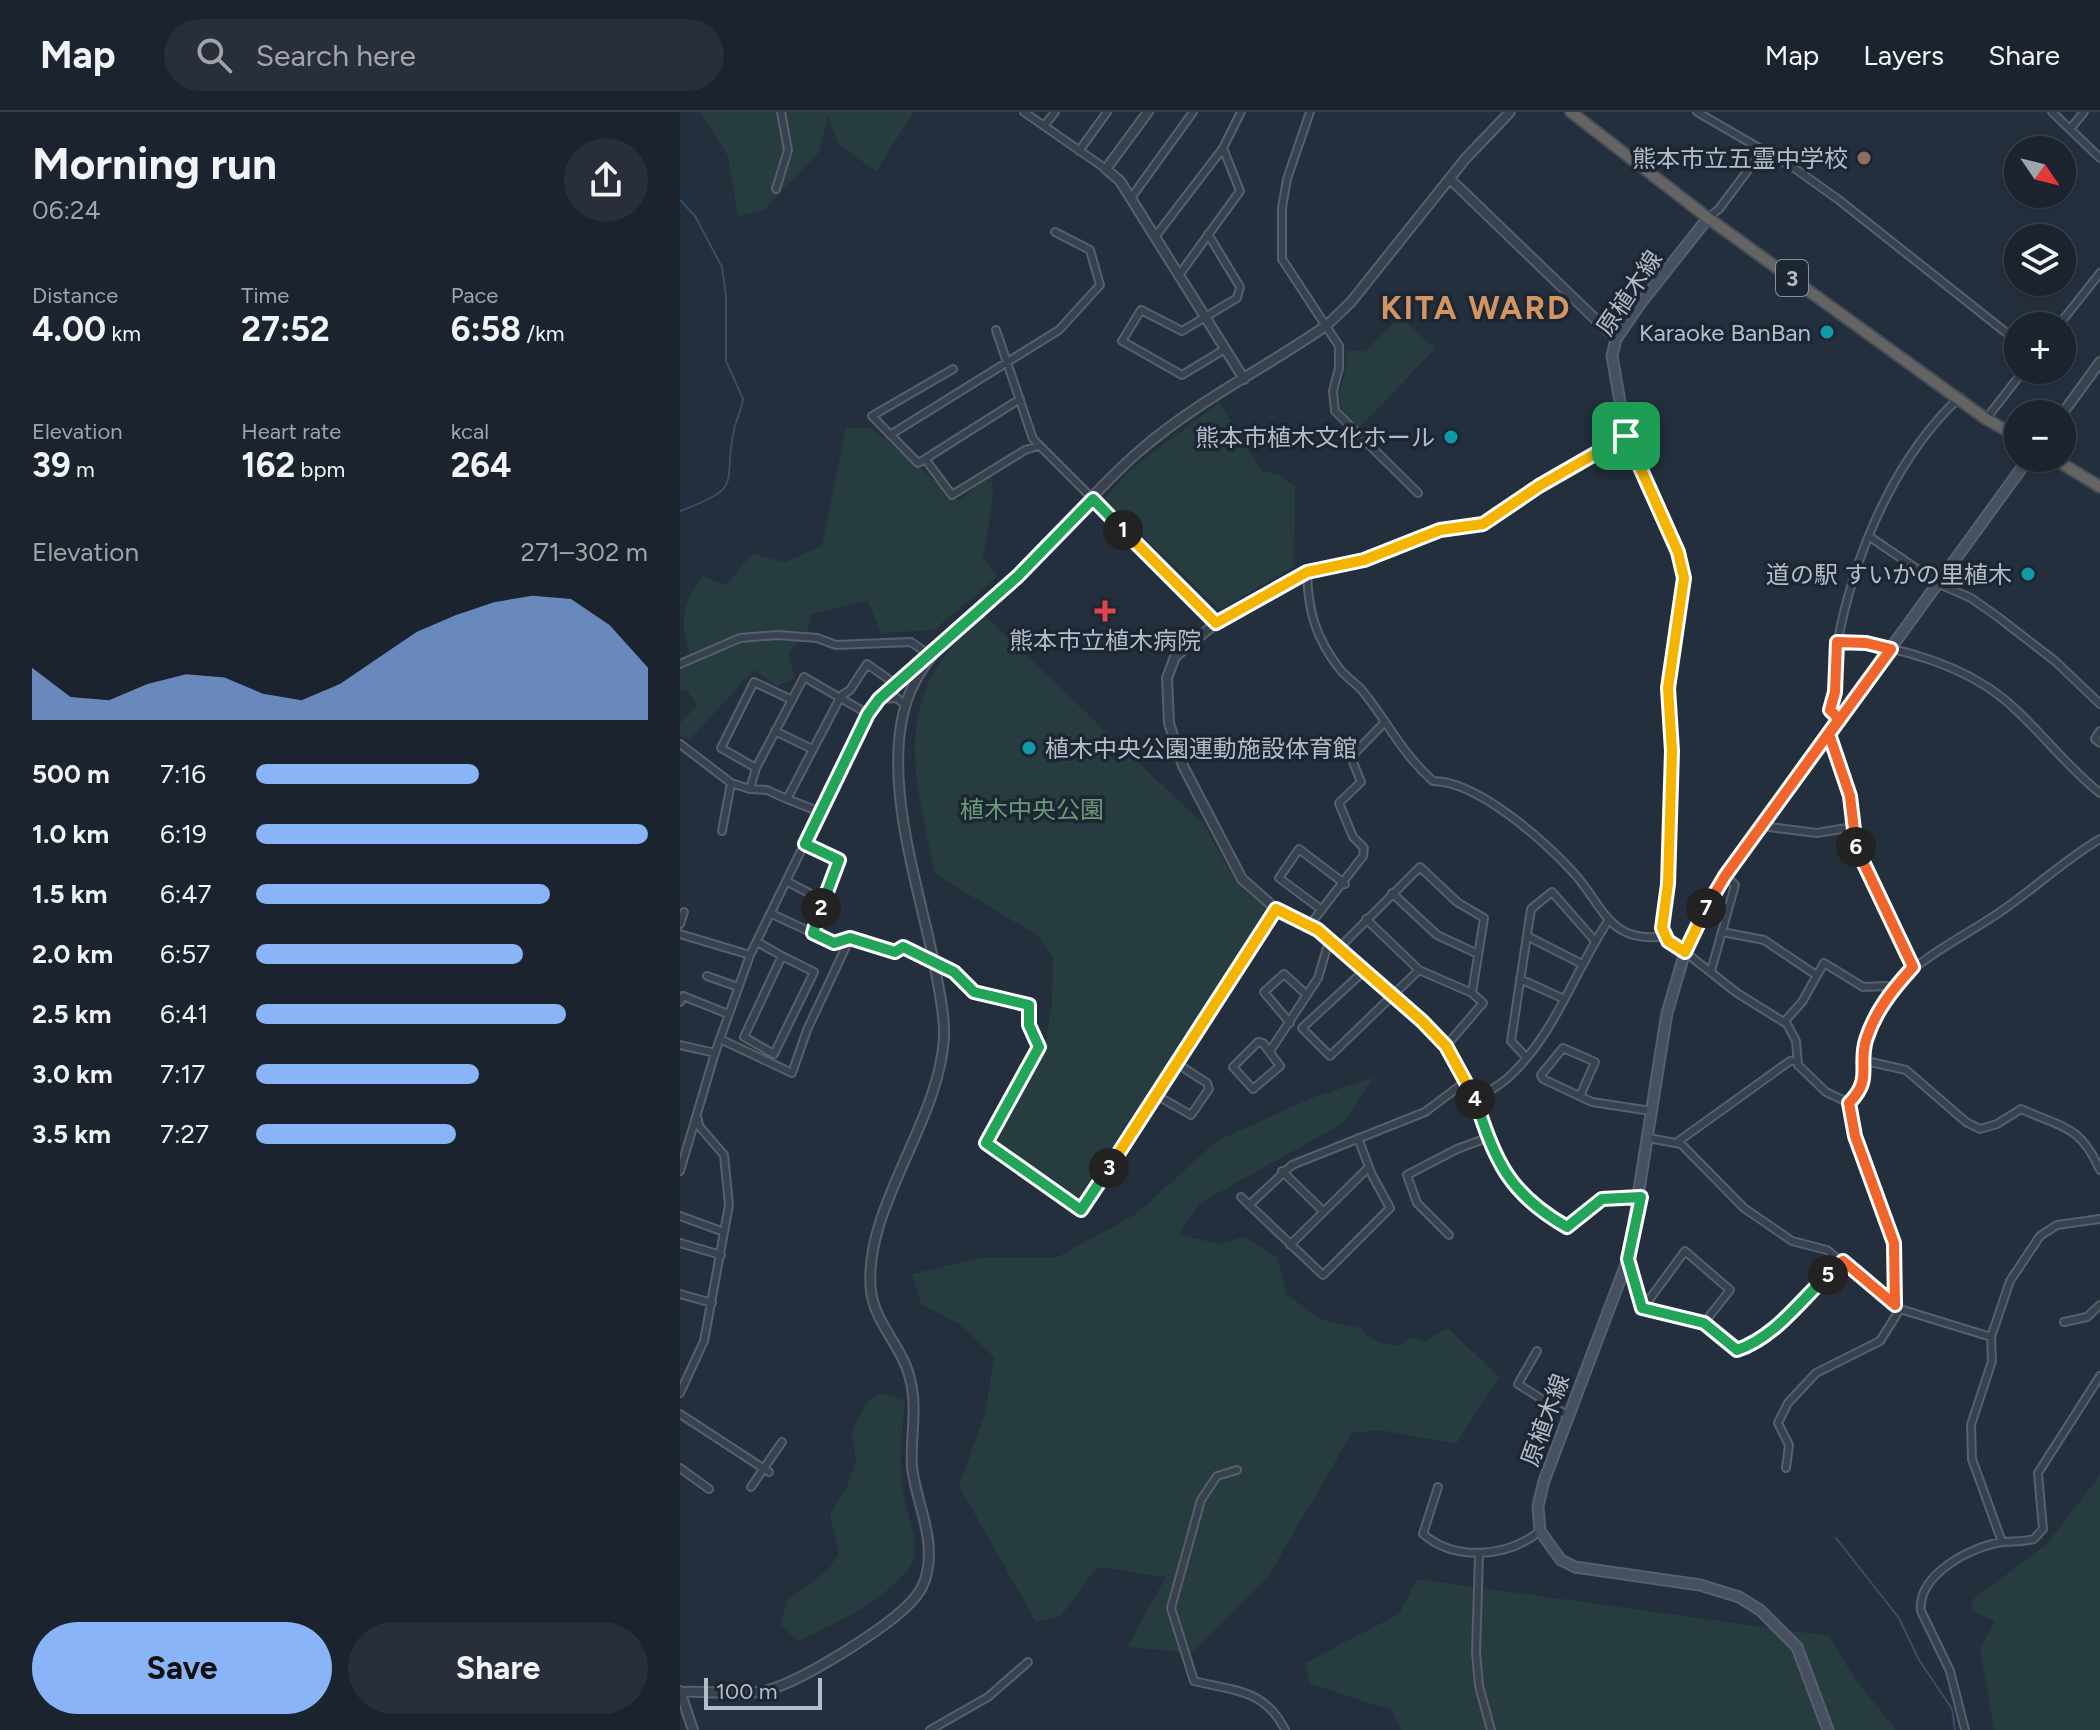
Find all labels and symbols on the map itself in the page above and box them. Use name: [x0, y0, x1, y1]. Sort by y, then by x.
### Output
north arrow: [2004, 136, 2076, 208]
place label: 熊本市立五霊中学校: [1632, 144, 1848, 173]
marker: 熊本市立五霊中学校: [1855, 149, 1873, 167]
street label: 原植木線: [1590, 245, 1668, 341]
road number: 3: [1776, 260, 1808, 296]
district label: KITA WARD: [1381, 289, 1571, 327]
place label: Karaoke BanBan: [1639, 318, 1811, 347]
marker: Karaoke BanBan: [1818, 323, 1836, 341]
pin: [1592, 402, 1660, 470]
place label: 熊本市植木文化ホール: [1195, 423, 1435, 452]
marker: 熊本市植木文化ホール: [1442, 428, 1460, 446]
pin: 1: [1103, 510, 1143, 550]
place label: 道の駅 すいかの里植木: [1766, 560, 2012, 589]
marker: 道の駅 すいかの里植木: [2019, 565, 2037, 583]
marker: 熊本市立植木病院: [1094, 600, 1116, 622]
place label: 熊本市立植木病院: [1009, 626, 1201, 655]
place label: 植木中央公園運動施設体育館: [1045, 734, 1357, 763]
marker: 植木中央公園運動施設体育館: [1020, 739, 1038, 757]
park label: 植木中央公園: [960, 795, 1104, 824]
pin: 6: [1836, 827, 1876, 867]
pin: 2: [801, 888, 841, 928]
pin: 7: [1686, 888, 1726, 928]
pin: 4: [1455, 1079, 1495, 1119]
pin: 3: [1089, 1148, 1129, 1188]
pin: 5: [1808, 1255, 1848, 1295]
street label: 原植木線: [1515, 1370, 1575, 1470]
scale bar: [704, 1674, 822, 1710]

